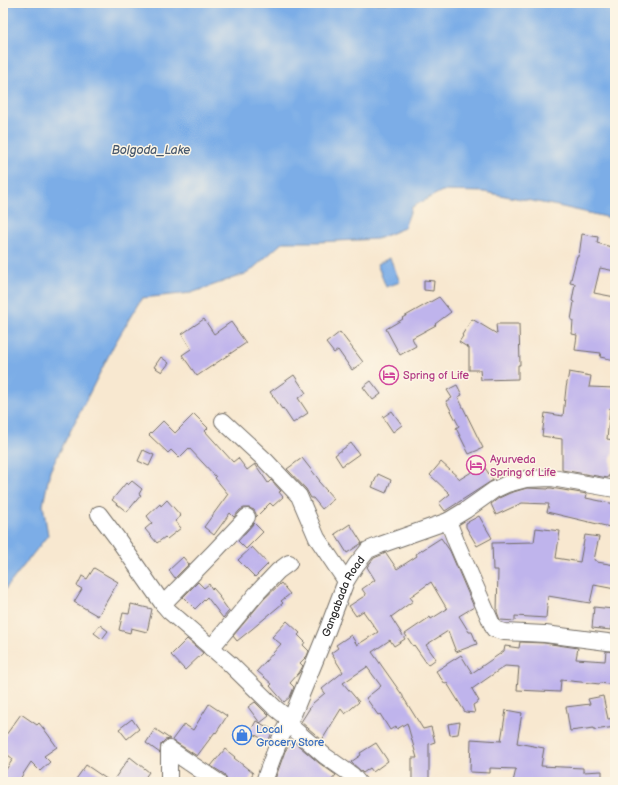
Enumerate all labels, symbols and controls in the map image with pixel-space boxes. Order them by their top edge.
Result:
water label: Bolgoda_Lake [112,143,190,158]
hotel icon: Spring of Life [378,364,400,386]
place label: Spring of Life [403,369,470,382]
place label: Ayurveda Spring of Life [490,453,557,479]
hotel icon: Ayurveda Spring of Life [465,454,487,476]
street label: Gangabada Road [319,553,367,639]
place label: Local Grocery Store [256,723,325,749]
shop icon: Local Grocery Store [231,724,253,746]

